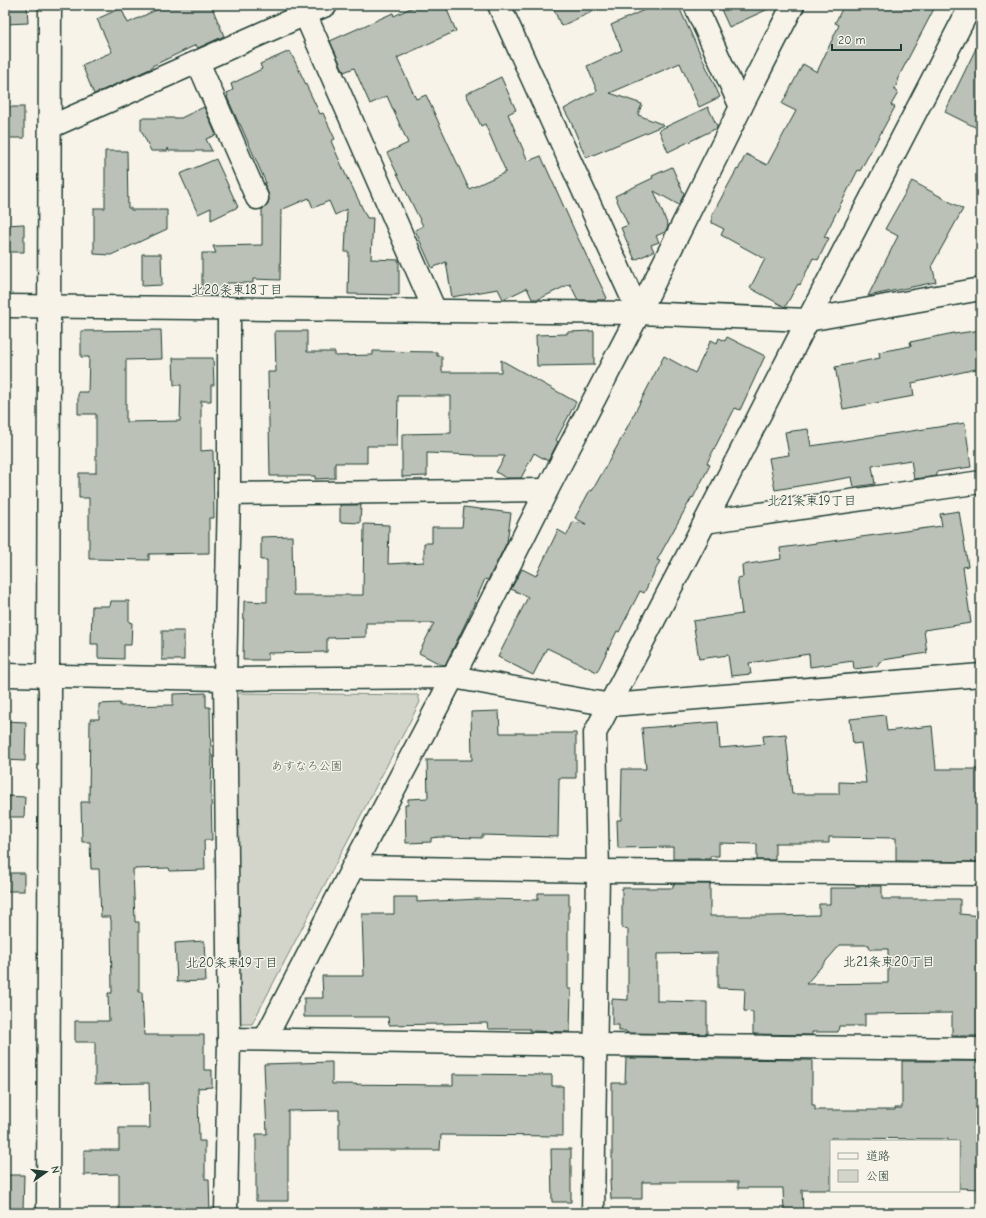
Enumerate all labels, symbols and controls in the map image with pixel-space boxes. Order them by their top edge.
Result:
scale bar [832,26,901,52]
text: 20 m [838,33,866,47]
district label: 北20条東18丁目 [191,282,283,297]
district label: 北21条東19丁目 [768,493,857,508]
park label: あすなろ公園 [271,759,343,773]
district label: 北21条東20丁目 [843,954,935,969]
district label: 北20条東19丁目 [186,955,278,970]
legend [830,1140,960,1192]
text: 道路 [866,1149,890,1163]
north arrow [26,1152,66,1192]
text: N [48,1165,62,1175]
text: 公園 [866,1169,890,1183]

